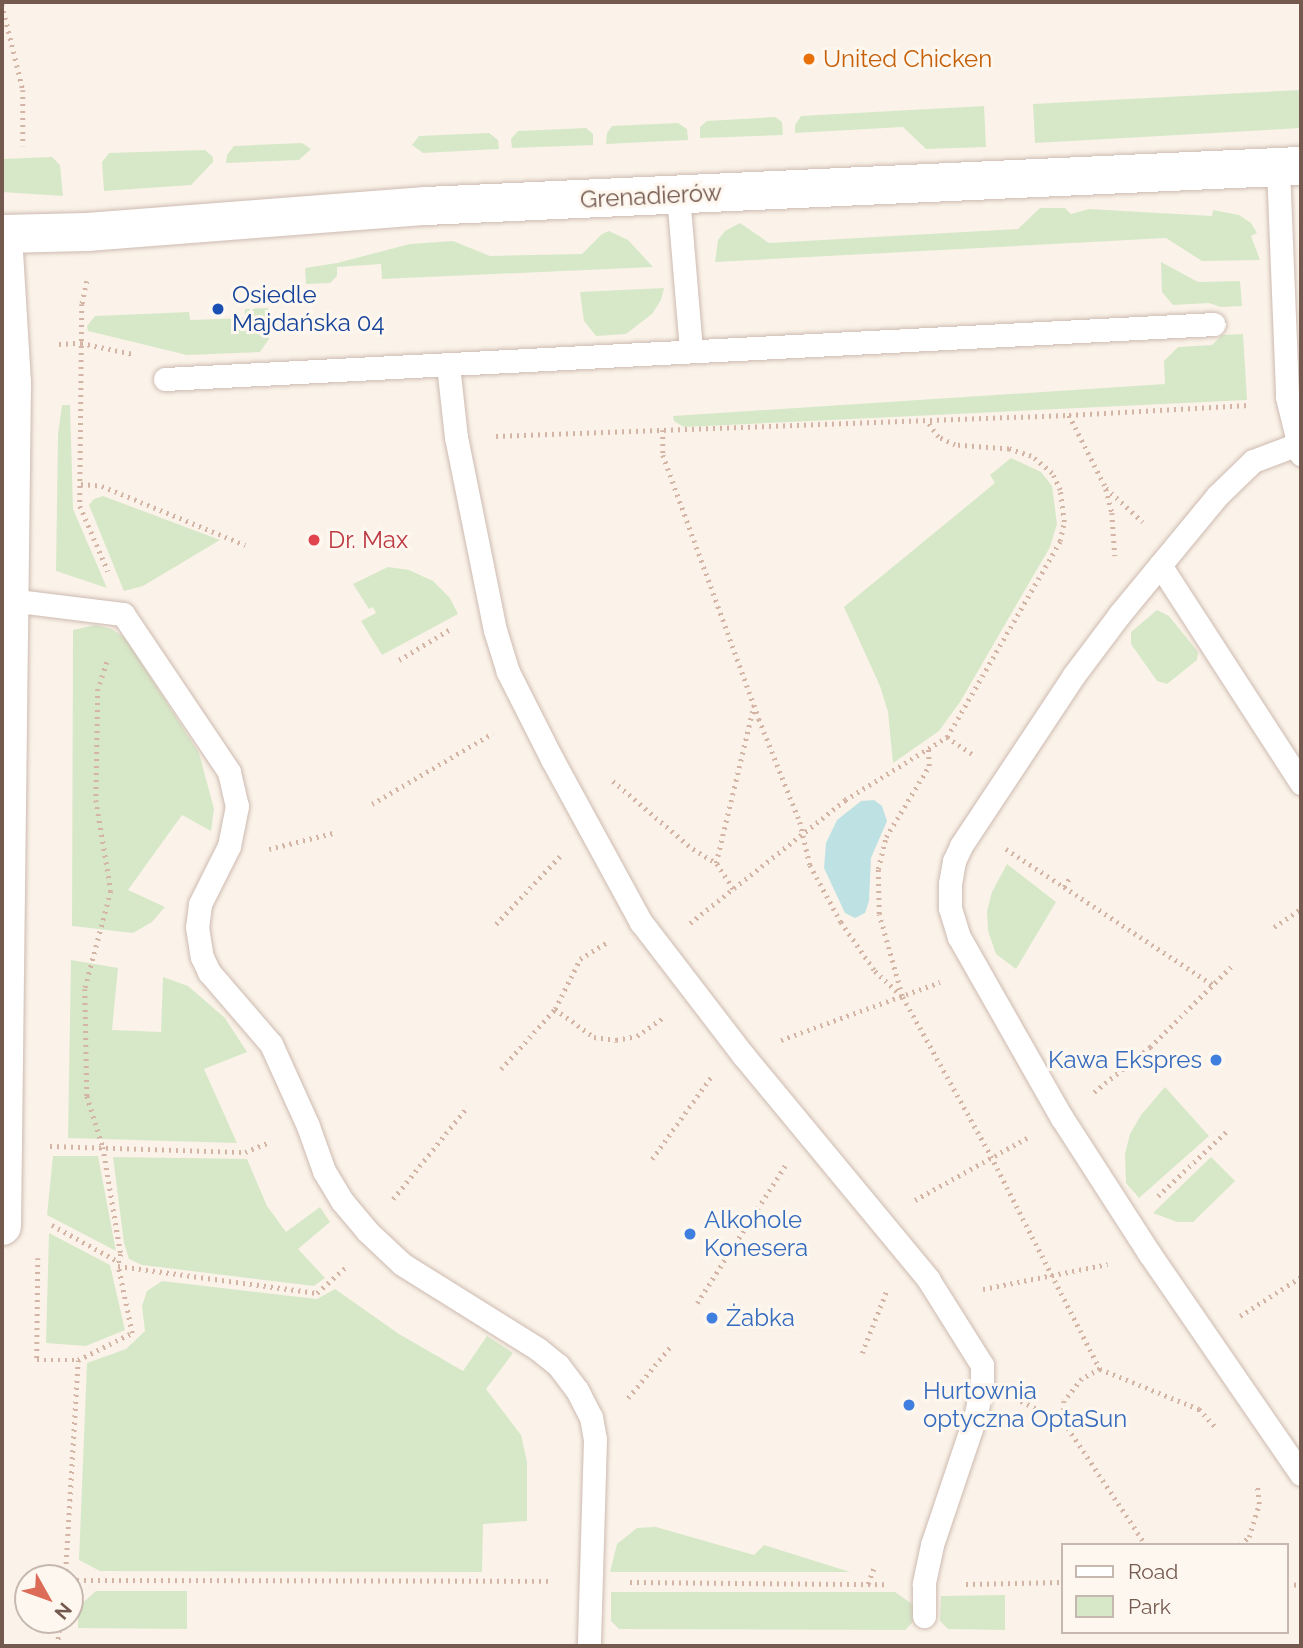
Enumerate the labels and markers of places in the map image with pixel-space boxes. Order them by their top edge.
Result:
place label: United Chicken [823,45,992,73]
marker: United Chicken [801,51,817,67]
place label: Osiedle Majdańska 04 [232,281,385,337]
marker: Osiedle Majdańska 04 [210,301,226,317]
place label: Dr. Max [328,526,408,554]
marker: Dr. Max [306,532,322,548]
place label: Kawa Ekspres [1048,1046,1202,1074]
marker: Kawa Ekspres [1208,1052,1224,1068]
place label: Alkohole Konesera [704,1206,808,1262]
marker: Alkohole Konesera [682,1226,698,1242]
place label: Żabka [726,1304,795,1332]
marker: Żabka [704,1310,720,1326]
place label: Hurtownia optyczna OptaSun [923,1377,1127,1433]
marker: Hurtownia optyczna OptaSun [901,1397,917,1413]

